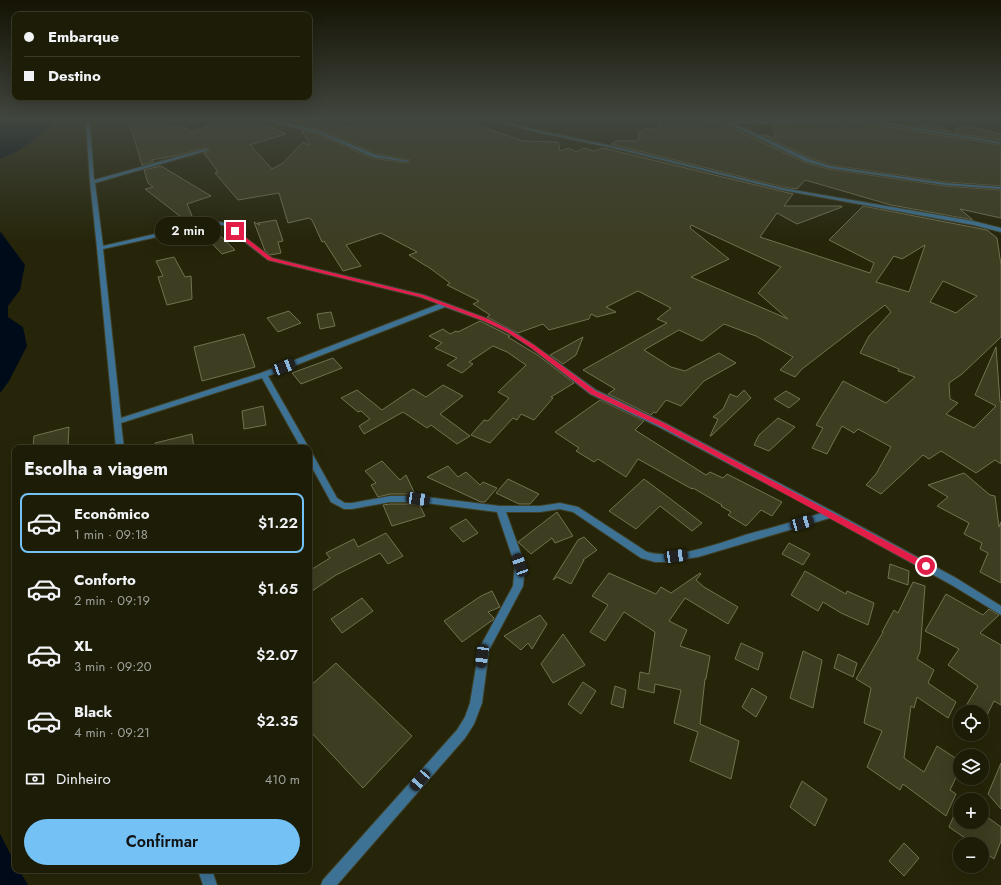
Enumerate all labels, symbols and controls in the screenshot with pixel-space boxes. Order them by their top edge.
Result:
text: Embarque [48,26,119,48]
text: Destino [48,65,101,87]
callout: 2 min [155,217,221,245]
text: 2 min [171,221,205,240]
route end [226,222,244,240]
car [271,357,297,377]
text: Escolha a viagem [24,456,168,482]
car [405,491,431,507]
text: Econômico [74,503,149,525]
icon: car [26,505,62,541]
text: $1.22 [258,512,298,534]
car [789,514,815,532]
text: 1 min · 09:18 [74,525,148,544]
car [663,548,689,564]
car [510,552,530,578]
route start [917,557,935,575]
text: Conforto [74,569,136,591]
icon: car [26,571,62,607]
text: $1.65 [258,578,298,600]
text: 2 min · 09:19 [74,591,150,610]
text: XL [74,635,92,657]
icon: car [26,637,62,673]
car [474,643,490,669]
text: $2.07 [256,644,298,666]
text: 3 min · 09:20 [74,657,151,676]
text: Black [74,701,112,723]
icon: car [26,703,62,739]
map controls [953,705,989,873]
button: locate [953,705,989,741]
text: $2.35 [256,710,298,732]
text: 4 min · 09:21 [74,723,150,742]
button: layers [953,749,989,785]
car [408,767,432,793]
icon: cash [24,768,46,790]
text: Dinheiro [56,768,111,790]
text: 410 m [265,770,300,789]
button: + [953,793,989,829]
button: Confirmar [24,819,300,865]
button: − [953,837,989,873]

